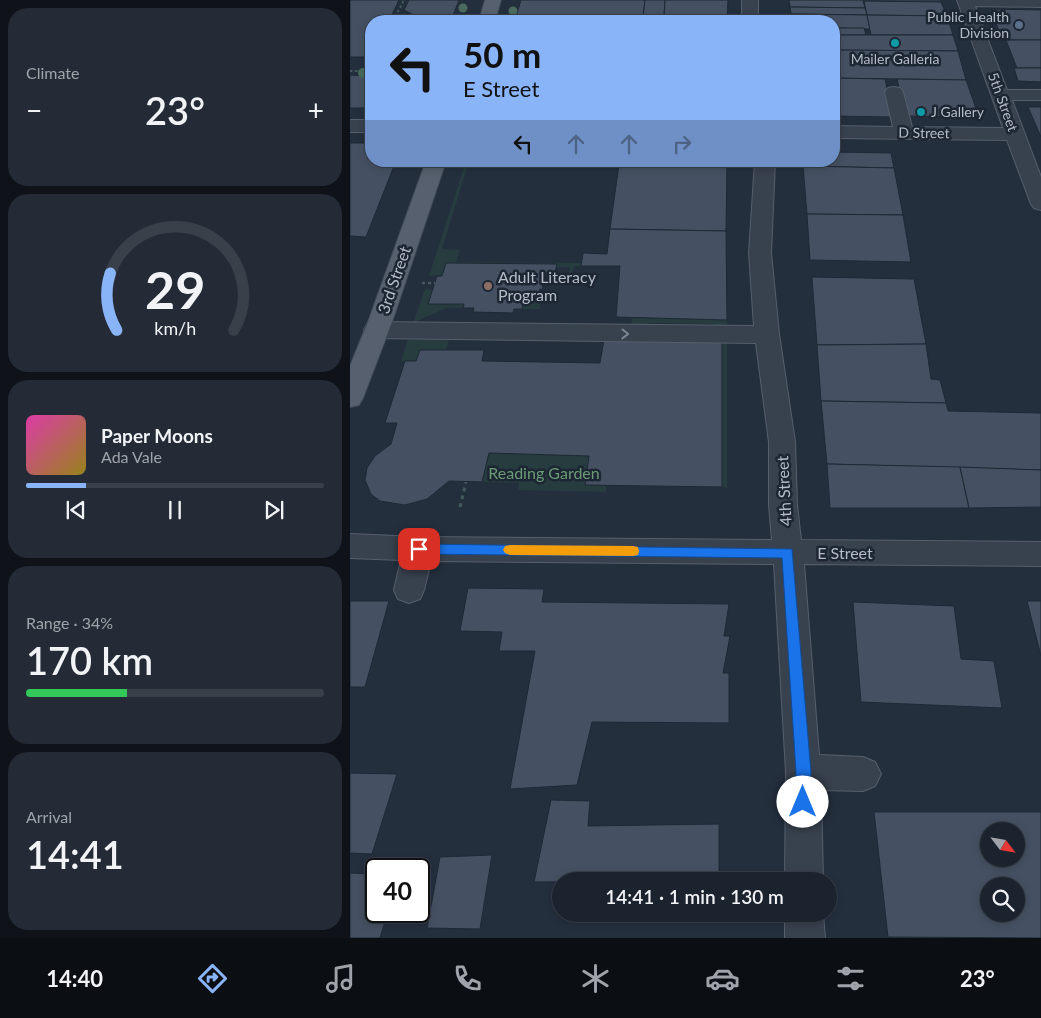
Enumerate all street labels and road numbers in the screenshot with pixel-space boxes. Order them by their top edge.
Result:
street label: 5th Street [985,70,1022,134]
street label: D Street [898,124,950,141]
street label: 3rd Street [373,243,414,316]
street label: 4th Street [772,455,795,527]
street label: E Street [817,543,873,562]

